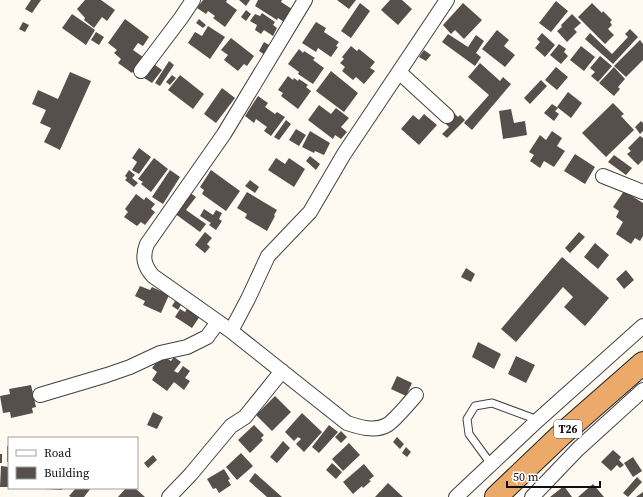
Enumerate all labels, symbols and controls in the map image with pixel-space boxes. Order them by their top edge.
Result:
road number: T26 [554,420,582,438]
legend [8,437,138,489]
text: Road [44,445,71,461]
scale bar [507,463,600,489]
text: Building [44,465,89,481]
text: 50 m [513,469,539,485]

